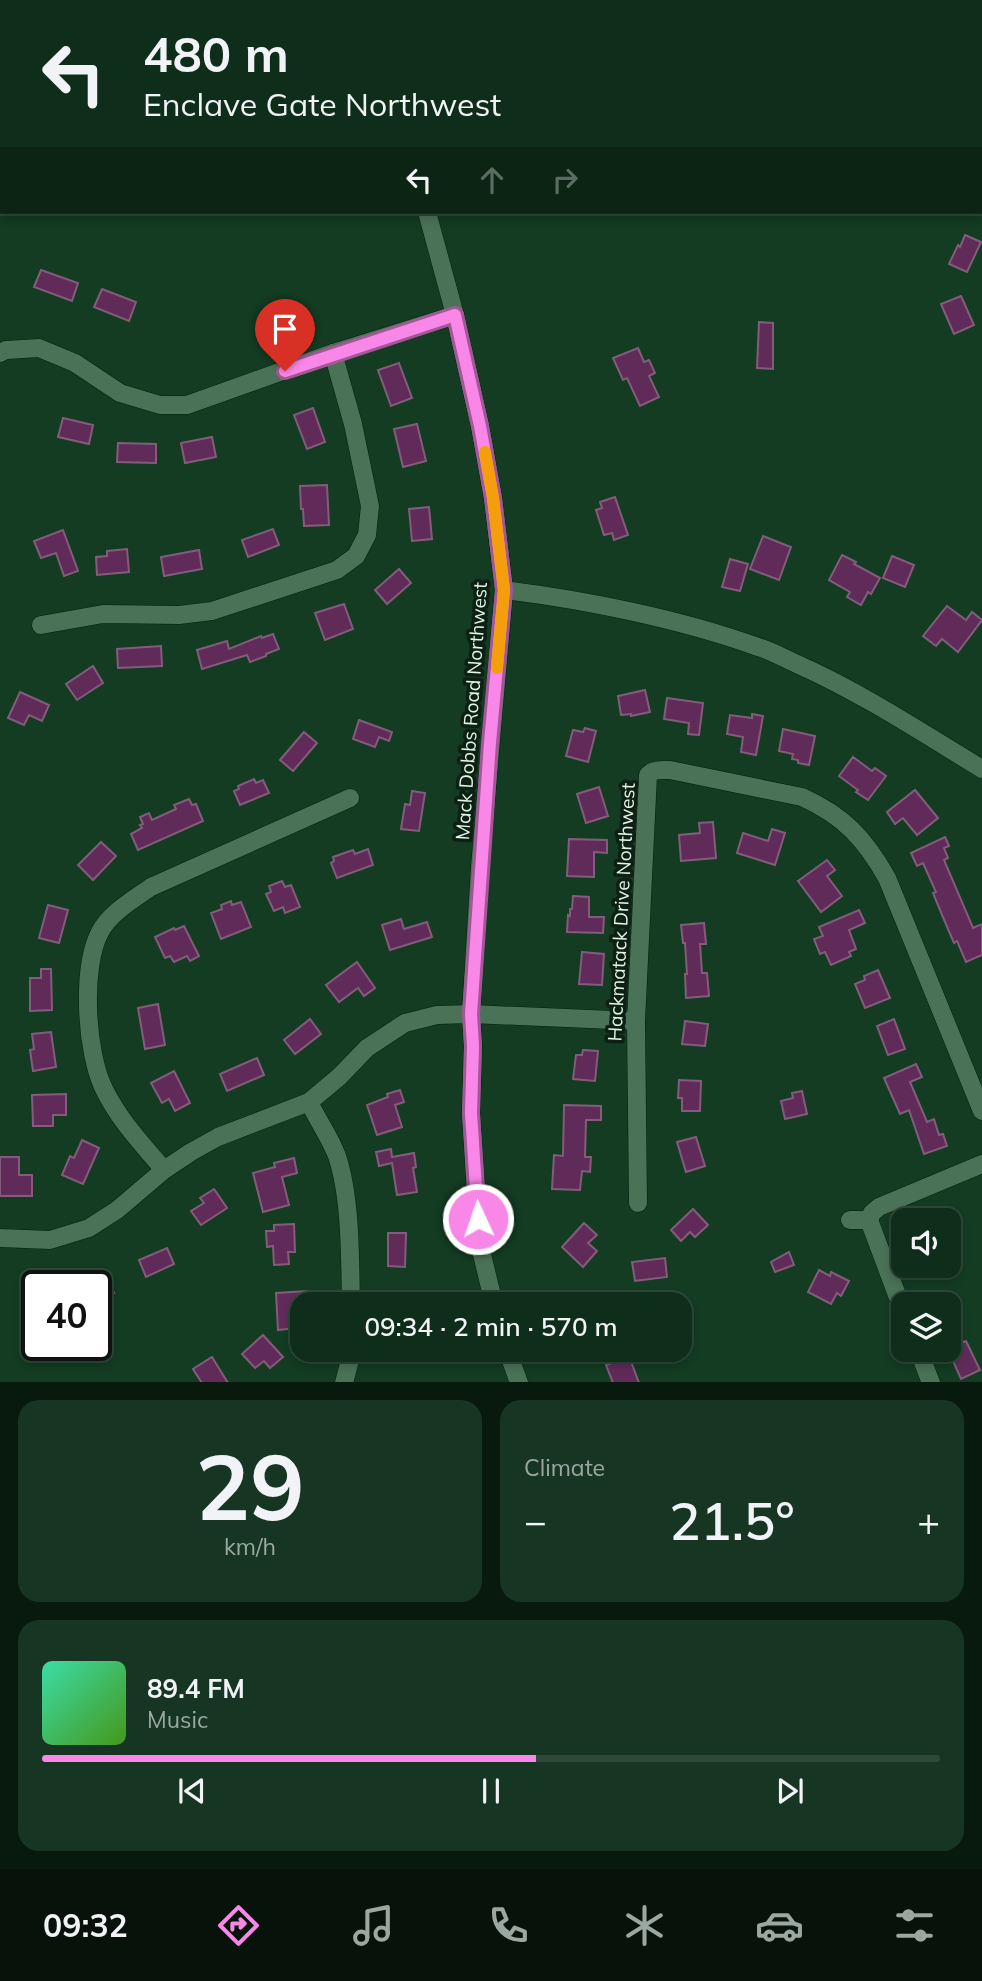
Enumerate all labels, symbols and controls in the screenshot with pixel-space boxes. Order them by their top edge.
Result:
text: 480 m [143,23,289,84]
icon: left [28,28,119,119]
text: Enclave Gate Northwest [143,84,501,124]
icon: left [400,161,438,199]
icon: ahead [473,161,511,199]
icon: right [546,161,584,199]
pin [255,299,315,371]
icon: arrive [266,310,304,348]
street label: Mack Dobbs Road Northwest [450,581,492,841]
street label: Hackmatack Drive Northwest [602,782,640,1042]
position arrow [441,1182,515,1256]
map controls [891,1208,961,1362]
button: sound [891,1208,961,1278]
speed limit sign: 40 [21,1270,112,1361]
button: layers [891,1292,961,1362]
text: 09:34 · 2 min · 570 m [364,1310,618,1343]
text: 29 [195,1429,305,1543]
text: Climate [524,1453,605,1482]
text: 21.5° [669,1488,795,1553]
text: − [524,1497,547,1545]
text: + [917,1497,940,1545]
text: km/h [224,1532,276,1561]
text: 89.4 FM [147,1672,245,1705]
text: Music [147,1705,208,1734]
icon: previous [173,1772,211,1810]
icon: pause [472,1772,510,1810]
icon: next [771,1772,809,1810]
icon: directions [214,1901,263,1950]
icon: music [349,1901,398,1950]
icon: phone [484,1901,533,1950]
icon: climate [620,1901,669,1950]
icon: car [755,1901,804,1950]
icon: filters [890,1901,939,1950]
text: 09:32 [43,1905,128,1945]

